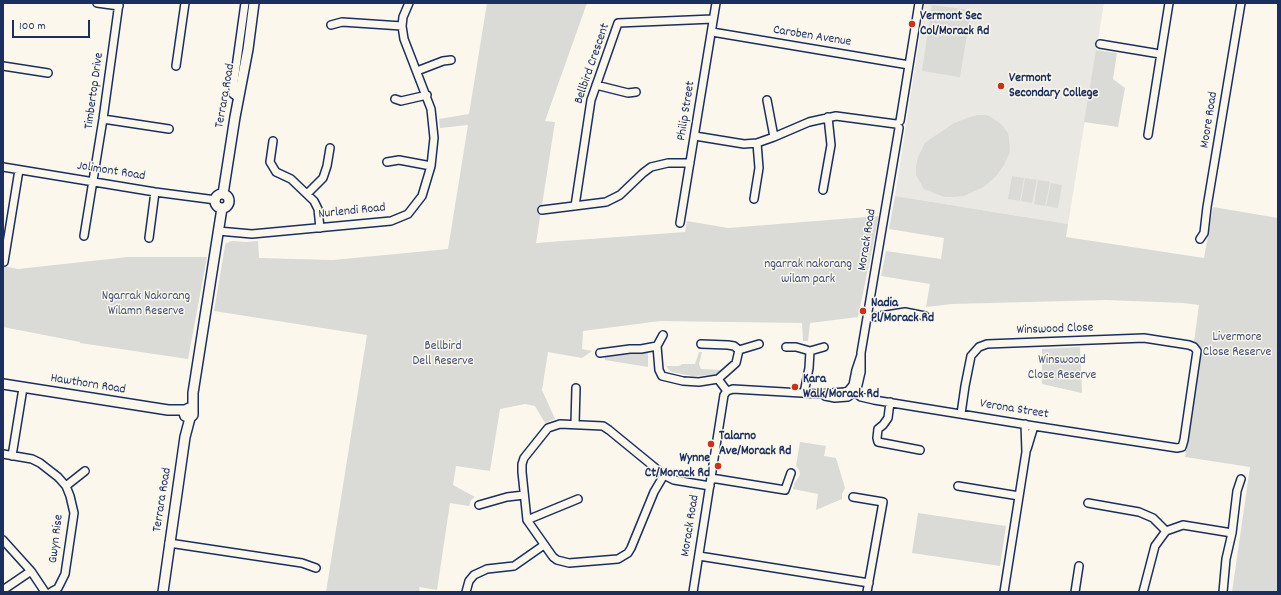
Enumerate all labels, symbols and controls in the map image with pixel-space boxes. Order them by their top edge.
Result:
place label: Vermont Sec Col/Morack Rd [920,9,989,40]
scale bar [14,12,92,38]
text: 100 m [19,18,46,35]
marker: Vermont Sec Col/Morack Rd [907,19,917,29]
street label: Bellbird Crescent [572,22,614,106]
street label: Caroben Avenue [772,23,852,51]
street label: Timbertop Drive [82,52,108,130]
street label: Terrara Road [213,63,239,129]
place label: Vermont Secondary College [1009,71,1098,102]
street label: Philip Street [675,80,699,142]
marker: Vermont Secondary College [996,81,1006,91]
street label: Moore Road [1198,91,1222,149]
street label: Jolimont Road [76,159,146,185]
street label: Nurlendi Road [318,201,386,223]
street label: Morack Road [855,208,881,272]
park label: ngarrak nakorang wilam park [764,257,852,288]
park label: Ngarrak Nakorang Wilamn Reserve [102,289,190,320]
place label: Nadia Pl/Morack Rd [871,296,934,327]
marker: Nadia Pl/Morack Rd [858,306,868,316]
street label: Winswood Close [1016,321,1094,339]
park label: Livermore Close Reserve [1203,330,1271,361]
park label: Bellbird Dell Reserve [413,339,473,370]
park label: Winswood Close Reserve [1028,353,1096,384]
street label: Hawthorn Road [49,371,127,399]
place label: Kara Walk/Morack Rd [803,372,879,403]
marker: Kara Walk/Morack Rd [790,382,800,392]
street label: Verona Street [979,397,1049,423]
place label: Talarno Ave/Morack Rd [719,429,791,460]
marker: Talarno Ave/Morack Rd [706,439,716,449]
place label: Wynne Ct/Morack Rd [645,451,710,482]
marker: Wynne Ct/Morack Rd [713,461,723,471]
street label: Terrara Road [150,467,176,533]
street label: Morack Road [678,494,704,558]
street label: Gwyn Rise [46,514,68,564]

